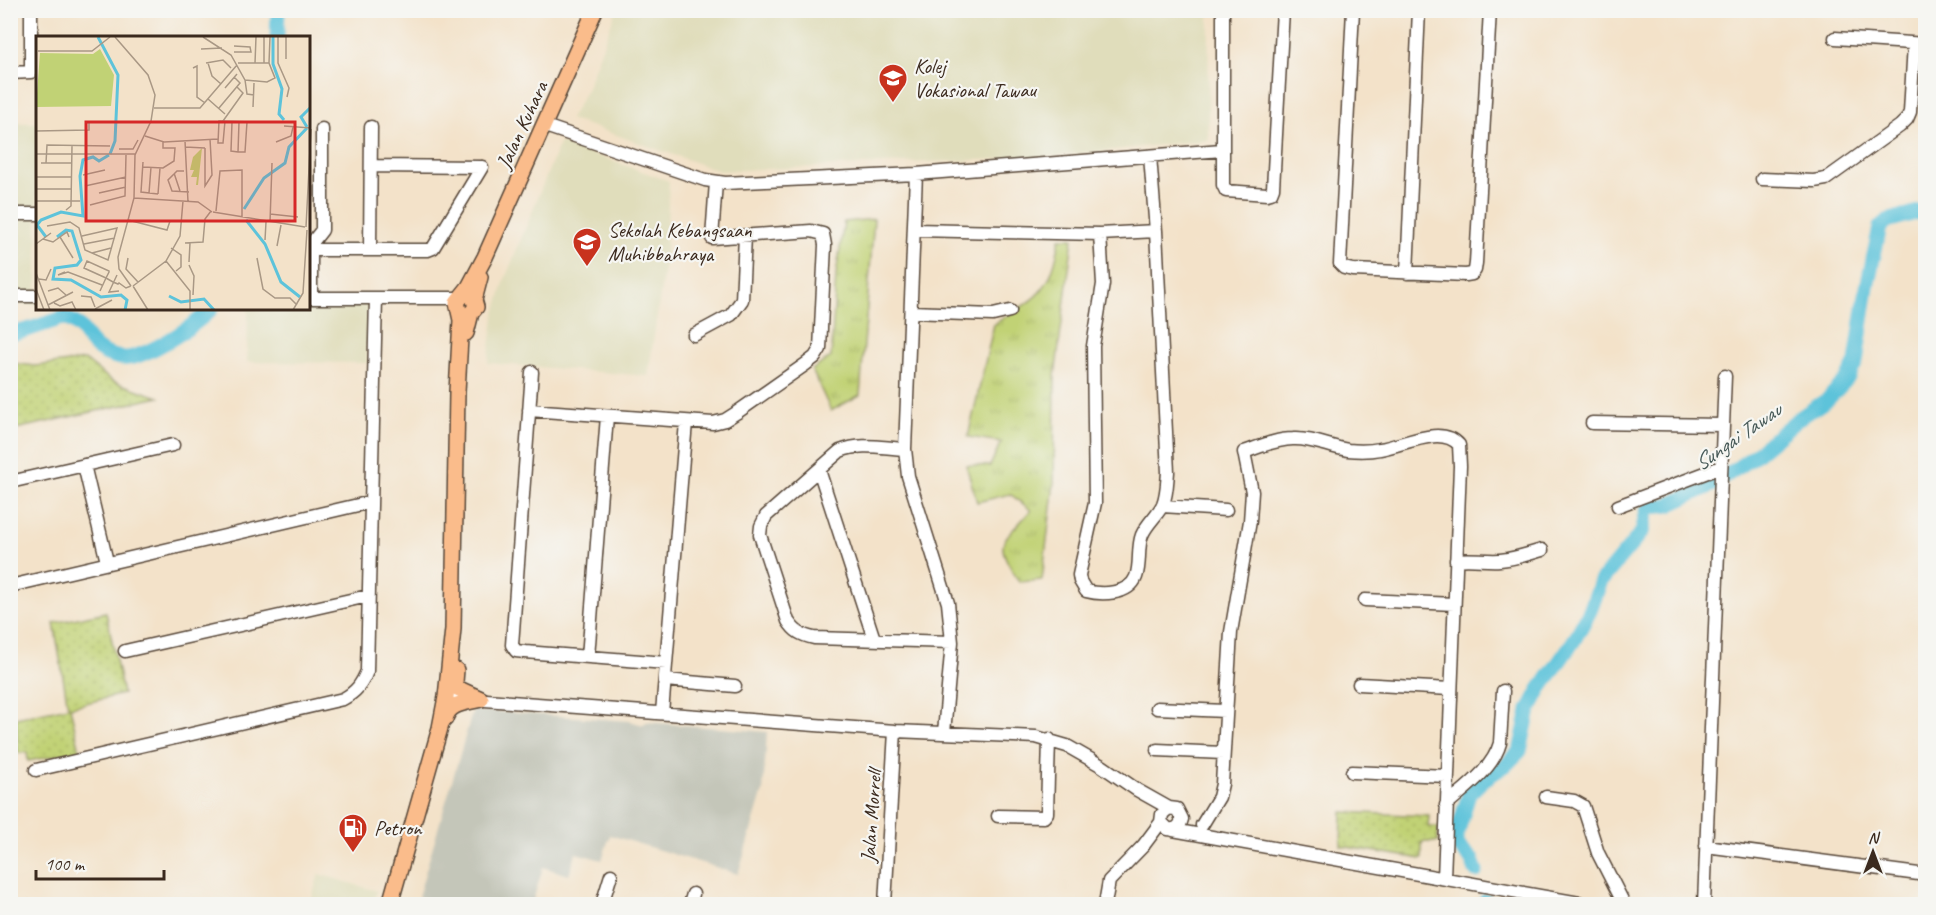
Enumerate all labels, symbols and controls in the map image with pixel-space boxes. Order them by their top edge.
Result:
inset map [36,36,310,310]
place label: Kolej Vokasional Tawau [914,53,1037,103]
school or university icon: Kolej Vokasional Tawau [877,62,909,104]
street label: Jalan Kuhara [490,76,554,174]
place label: Sekolah Kebangsaan Muhibbahraya [608,217,752,267]
school or university icon: Sekolah Kebangsaan Muhibbahraya [571,226,603,268]
water label: Sungai Tawau [1688,395,1789,477]
street label: Jalan Morrell [855,765,887,865]
fuel station icon: Petron [337,812,369,854]
place label: Petron [374,815,423,841]
north arrow [1843,822,1903,882]
text: N [1868,828,1881,848]
scale bar [36,843,164,881]
text: 100 m [45,853,86,875]

